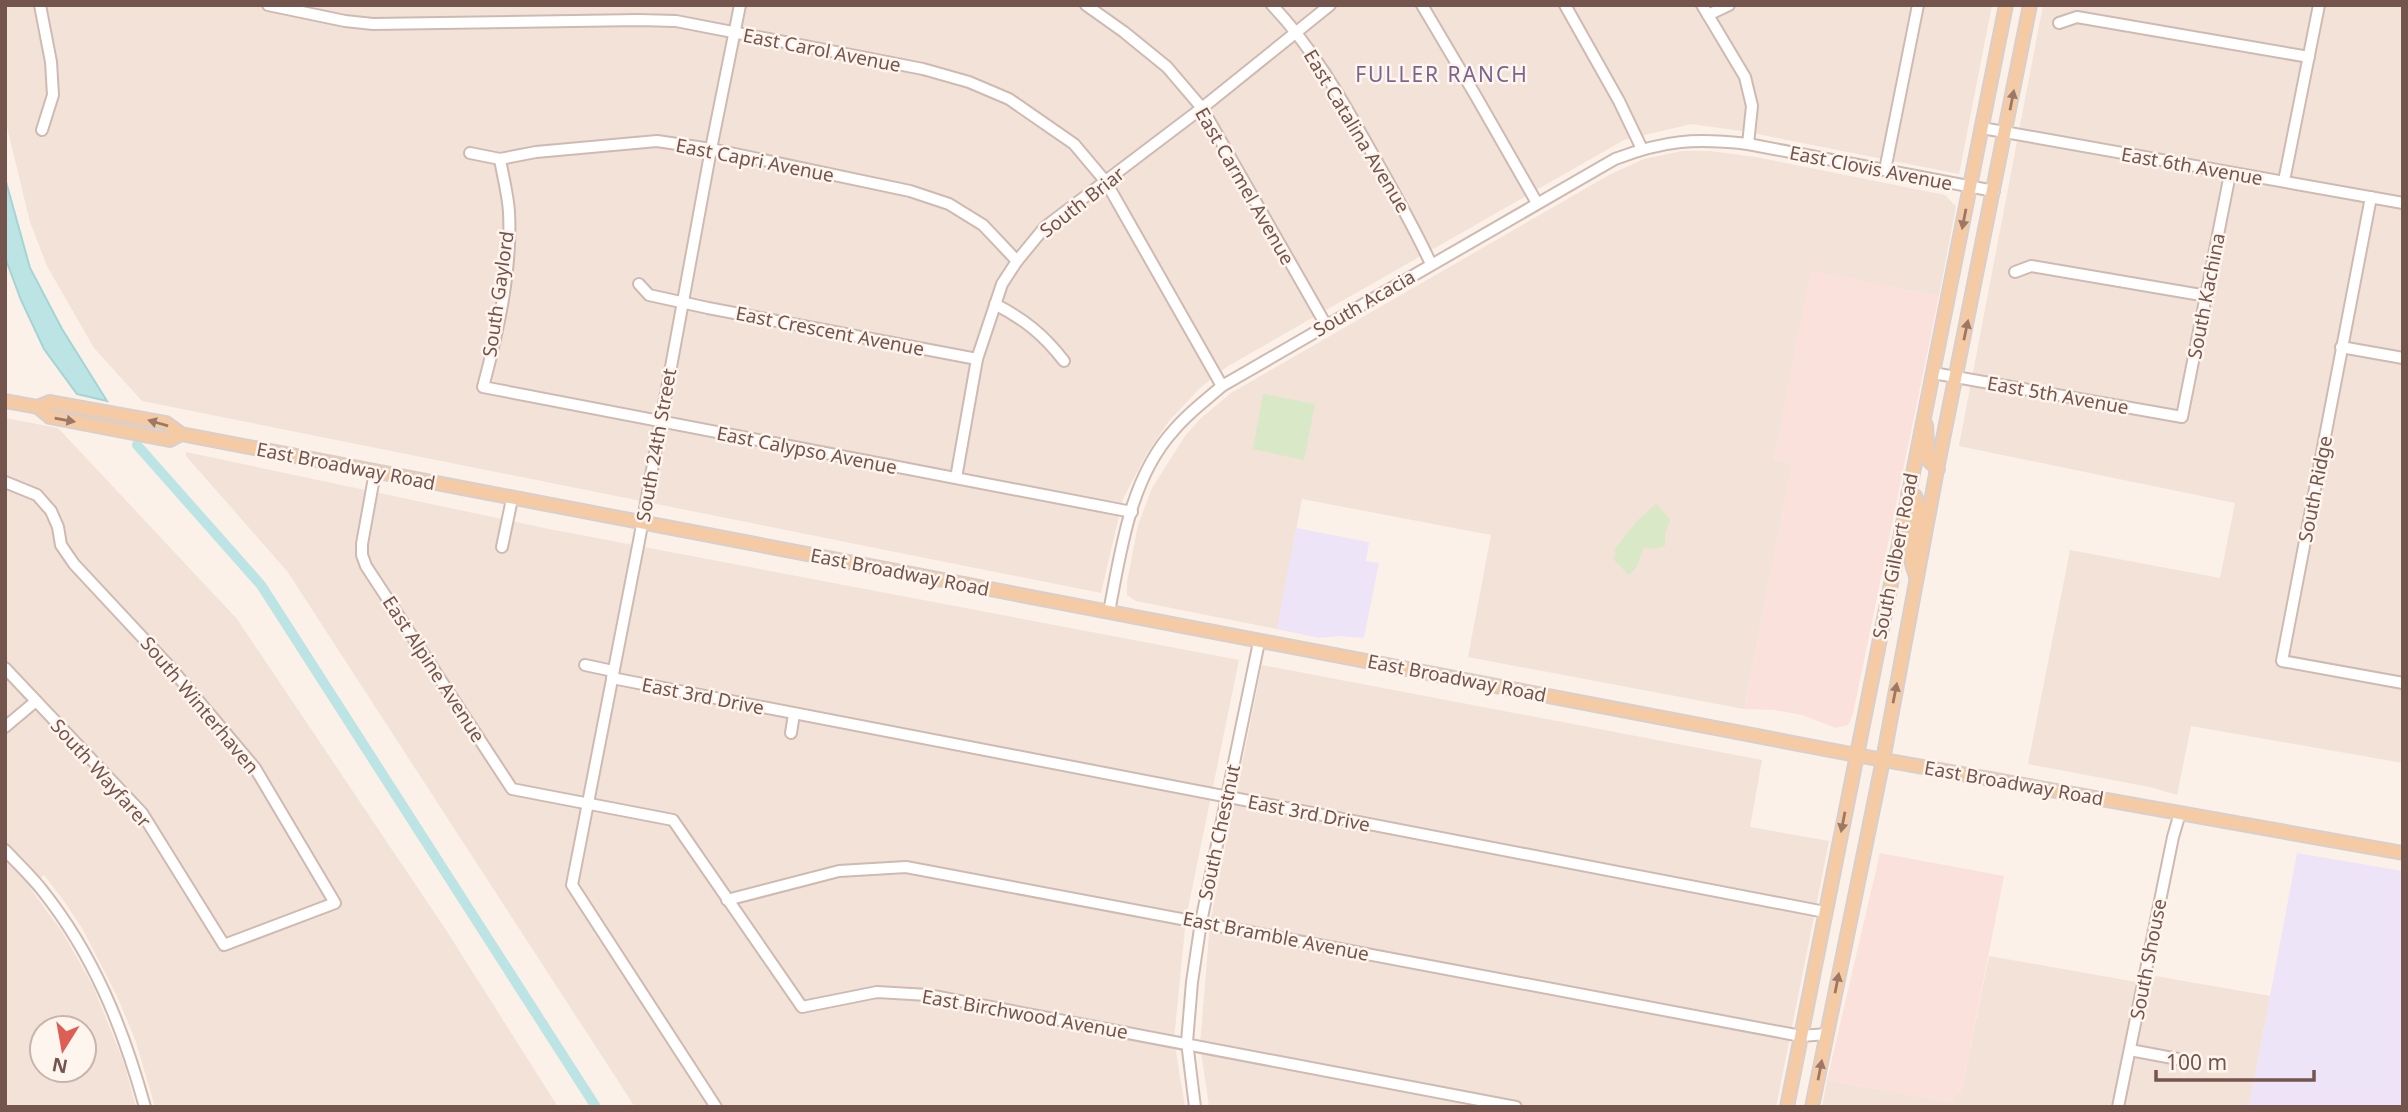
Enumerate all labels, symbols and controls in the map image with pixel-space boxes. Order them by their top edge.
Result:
street label: East Carol Avenue [741,22,903,78]
street label: East Catalina Avenue [1298,45,1416,217]
district label: FULLER RANCH [1355,60,1529,88]
one-way arrow [2007,89,2018,111]
street label: East Carmel Avenue [1189,103,1301,269]
street label: East Capri Avenue [674,132,836,188]
street label: East Clovis Avenue [1787,139,1955,197]
street label: East 6th Avenue [2119,141,2265,191]
street label: South Briar [1034,161,1130,243]
one-way arrow [1958,208,1969,230]
street label: South Gaylord [476,229,520,359]
street label: South Kachina [2181,231,2231,361]
street label: South Acacia [1308,263,1420,343]
street label: East Crescent Avenue [734,300,926,362]
one-way arrow [1960,319,1971,341]
street label: South 24th Street [630,366,682,524]
street label: East 5th Avenue [1985,370,2131,420]
one-way arrow [54,415,76,426]
one-way arrow [148,417,169,427]
street label: East Calypso Avenue [715,420,899,480]
street label: South Ridge [2292,434,2338,544]
street label: East Broadway Road [254,436,438,496]
street label: South Gilbert Road [1866,471,1924,641]
street label: East Broadway Road [808,542,992,602]
street label: East Alpine Avenue [377,591,491,747]
street label: South Winterhaven [135,631,265,779]
street label: East Broadway Road [1365,648,1549,708]
street label: East 3rd Drive [640,671,766,721]
one-way arrow [1890,682,1901,704]
street label: South Wayfarer [45,713,157,833]
street label: East Broadway Road [1922,754,2106,812]
street label: South Chestnut [1192,762,1246,902]
street label: East 3rd Drive [1246,788,1372,838]
one-way arrow [1837,811,1848,833]
street label: South Shouse [2124,896,2172,1022]
street label: East Bramble Avenue [1181,905,1371,967]
one-way arrow [1832,972,1843,994]
street label: East Birchwood Avenue [920,983,1130,1045]
north arrow [28,1014,98,1084]
scale bar [2156,1038,2314,1082]
text: 100 m [2166,1048,2227,1076]
text: N [50,1051,70,1080]
one-way arrow [1814,1059,1825,1081]

